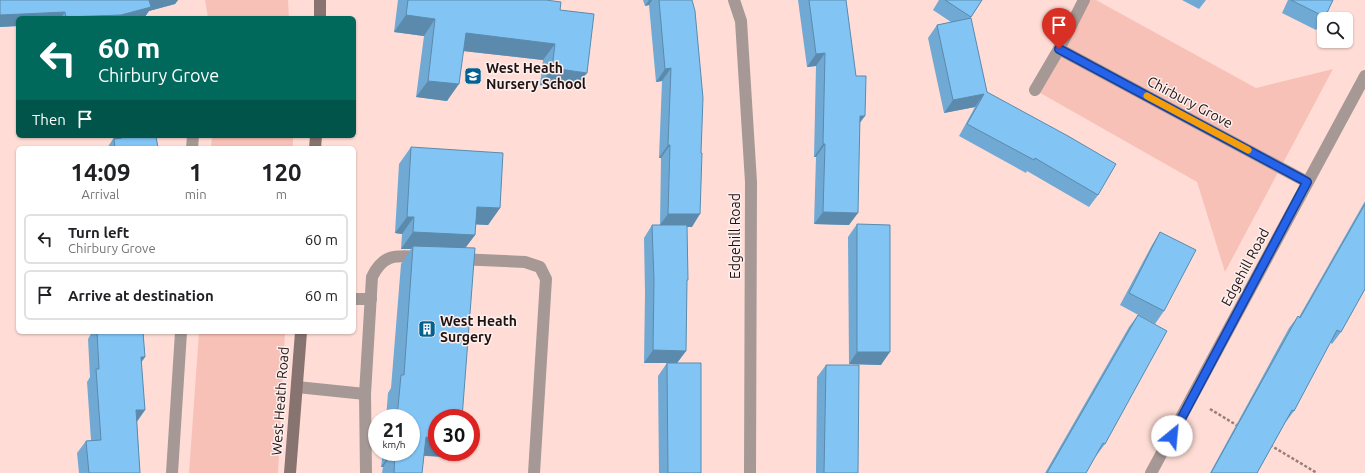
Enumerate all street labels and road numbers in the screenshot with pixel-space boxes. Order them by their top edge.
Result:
street label: Chirbury Grove [1145,73,1235,131]
street label: Edgehill Road [727,193,743,279]
street label: Edgehill Road [1218,225,1272,309]
street label: West Heath Road [268,346,292,456]

